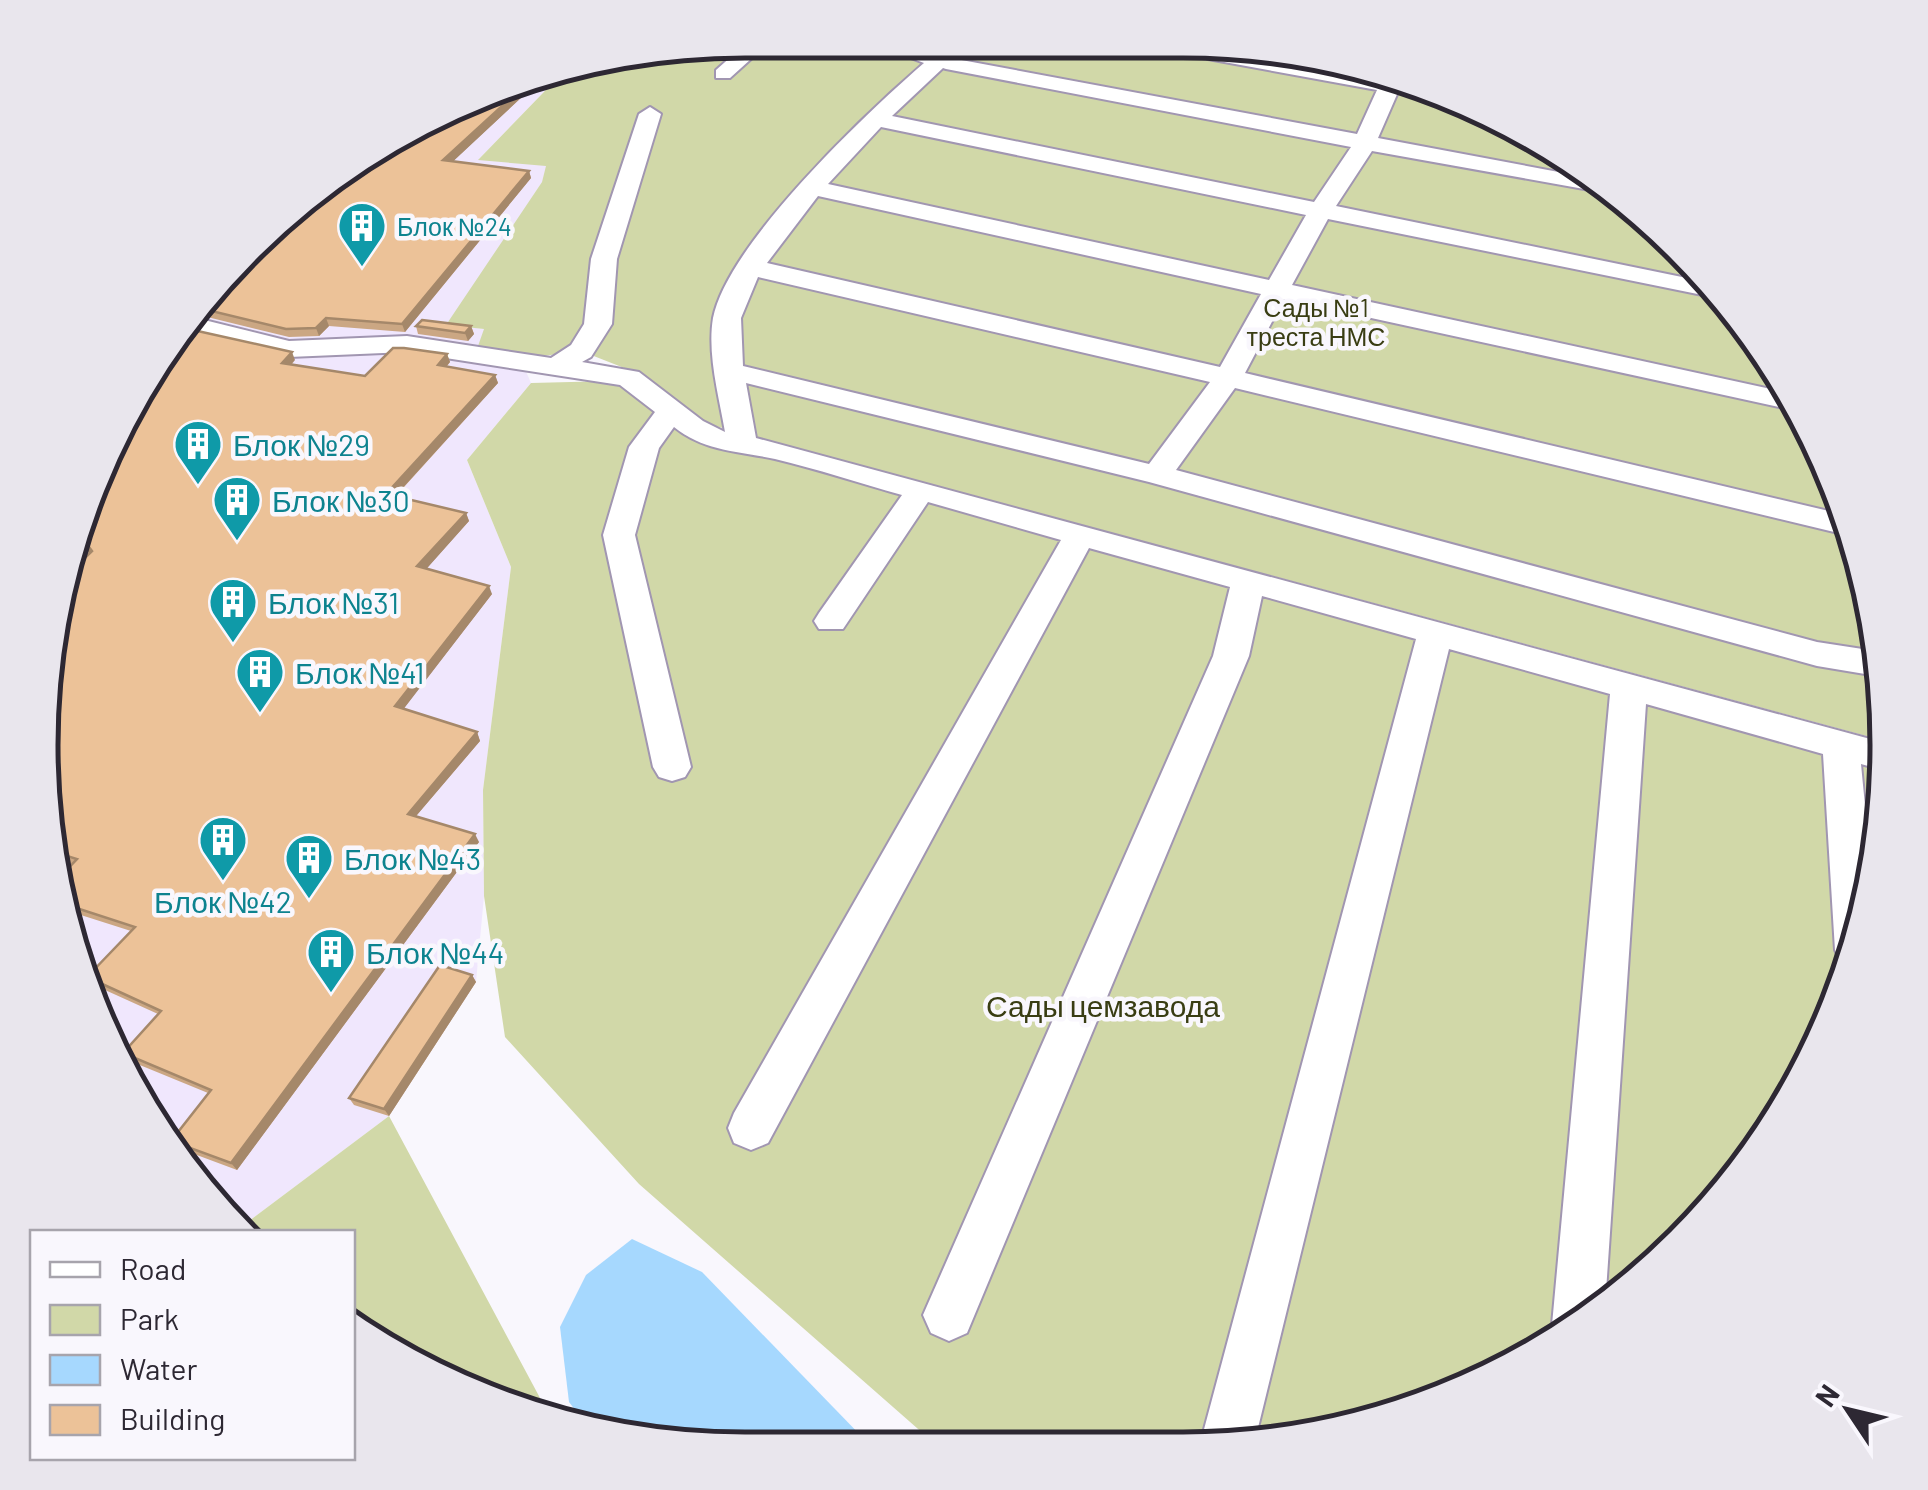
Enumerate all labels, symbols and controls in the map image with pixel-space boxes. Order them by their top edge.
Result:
building icon: Блок №24 [336,200,388,268]
place label: Блок №24 [397,211,512,241]
park label: Сады №1 треста НМС [1247,292,1385,351]
building icon: Блок №29 [172,418,224,486]
place label: Блок №29 [233,426,370,462]
building icon: Блок №30 [211,474,263,542]
place label: Блок №30 [272,482,410,518]
building icon: Блок №31 [207,576,259,644]
place label: Блок №31 [268,584,399,620]
building icon: Блок №41 [234,646,286,714]
place label: Блок №41 [295,654,424,690]
building icon: Блок №42 [197,814,249,882]
building icon: Блок №43 [283,832,335,900]
place label: Блок №43 [344,840,481,876]
place label: Блок №42 [154,883,292,919]
building icon: Блок №44 [305,926,357,994]
place label: Блок №44 [366,934,504,970]
park label: Сады цемзавода [986,987,1220,1023]
legend [30,1230,355,1460]
text: Road [120,1250,186,1286]
text: Park [120,1300,179,1336]
text: Water [120,1350,198,1386]
north arrow [1798,1360,1898,1460]
text: N [1807,1378,1846,1412]
text: Building [120,1400,225,1436]

